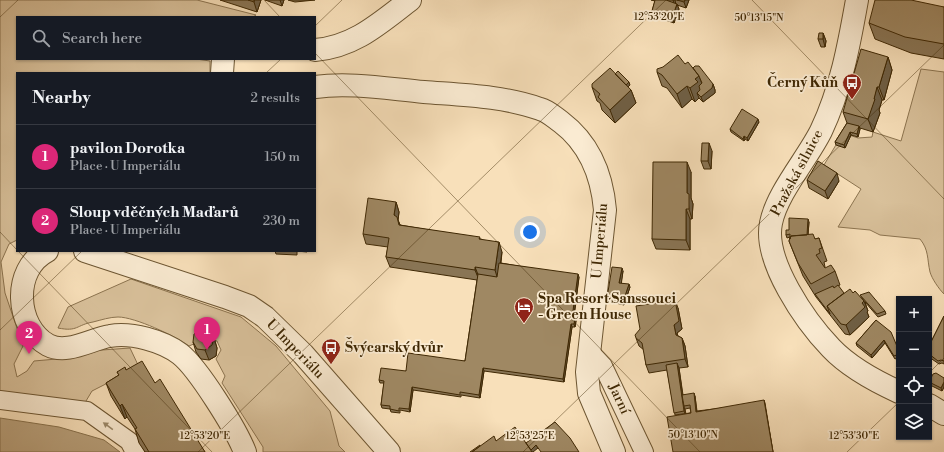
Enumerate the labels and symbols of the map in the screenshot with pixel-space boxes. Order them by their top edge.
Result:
text: 12°53'20"E [634,11,684,23]
text: 50°13'15"N [734,12,784,24]
place label: Černý Kůň [767,72,838,92]
bus stop icon: Černý Kůň [841,72,863,100]
street label: Pražská silnice [767,127,827,219]
street label: U Imperiálu [588,202,612,280]
your location [520,222,540,242]
place label: Spa Resort Sanssouci - Green House [538,290,676,324]
hotel icon: Spa Resort Sanssouci - Green House [513,296,535,324]
street label: U Imperiálu [262,315,328,383]
pin: 1 [194,317,220,350]
pin: 2 [16,321,42,354]
bus stop icon: Švýcarský dvůr [320,337,342,365]
place label: Švýcarský dvůr [345,337,443,357]
street label: Jarní [604,380,635,419]
one-way arrow [102,422,113,430]
text: 50°13'10"N [668,429,718,441]
text: 12°53'20"E [180,430,230,442]
text: 12°53'25"E [505,430,555,442]
text: 12°53'30"E [829,430,879,442]

